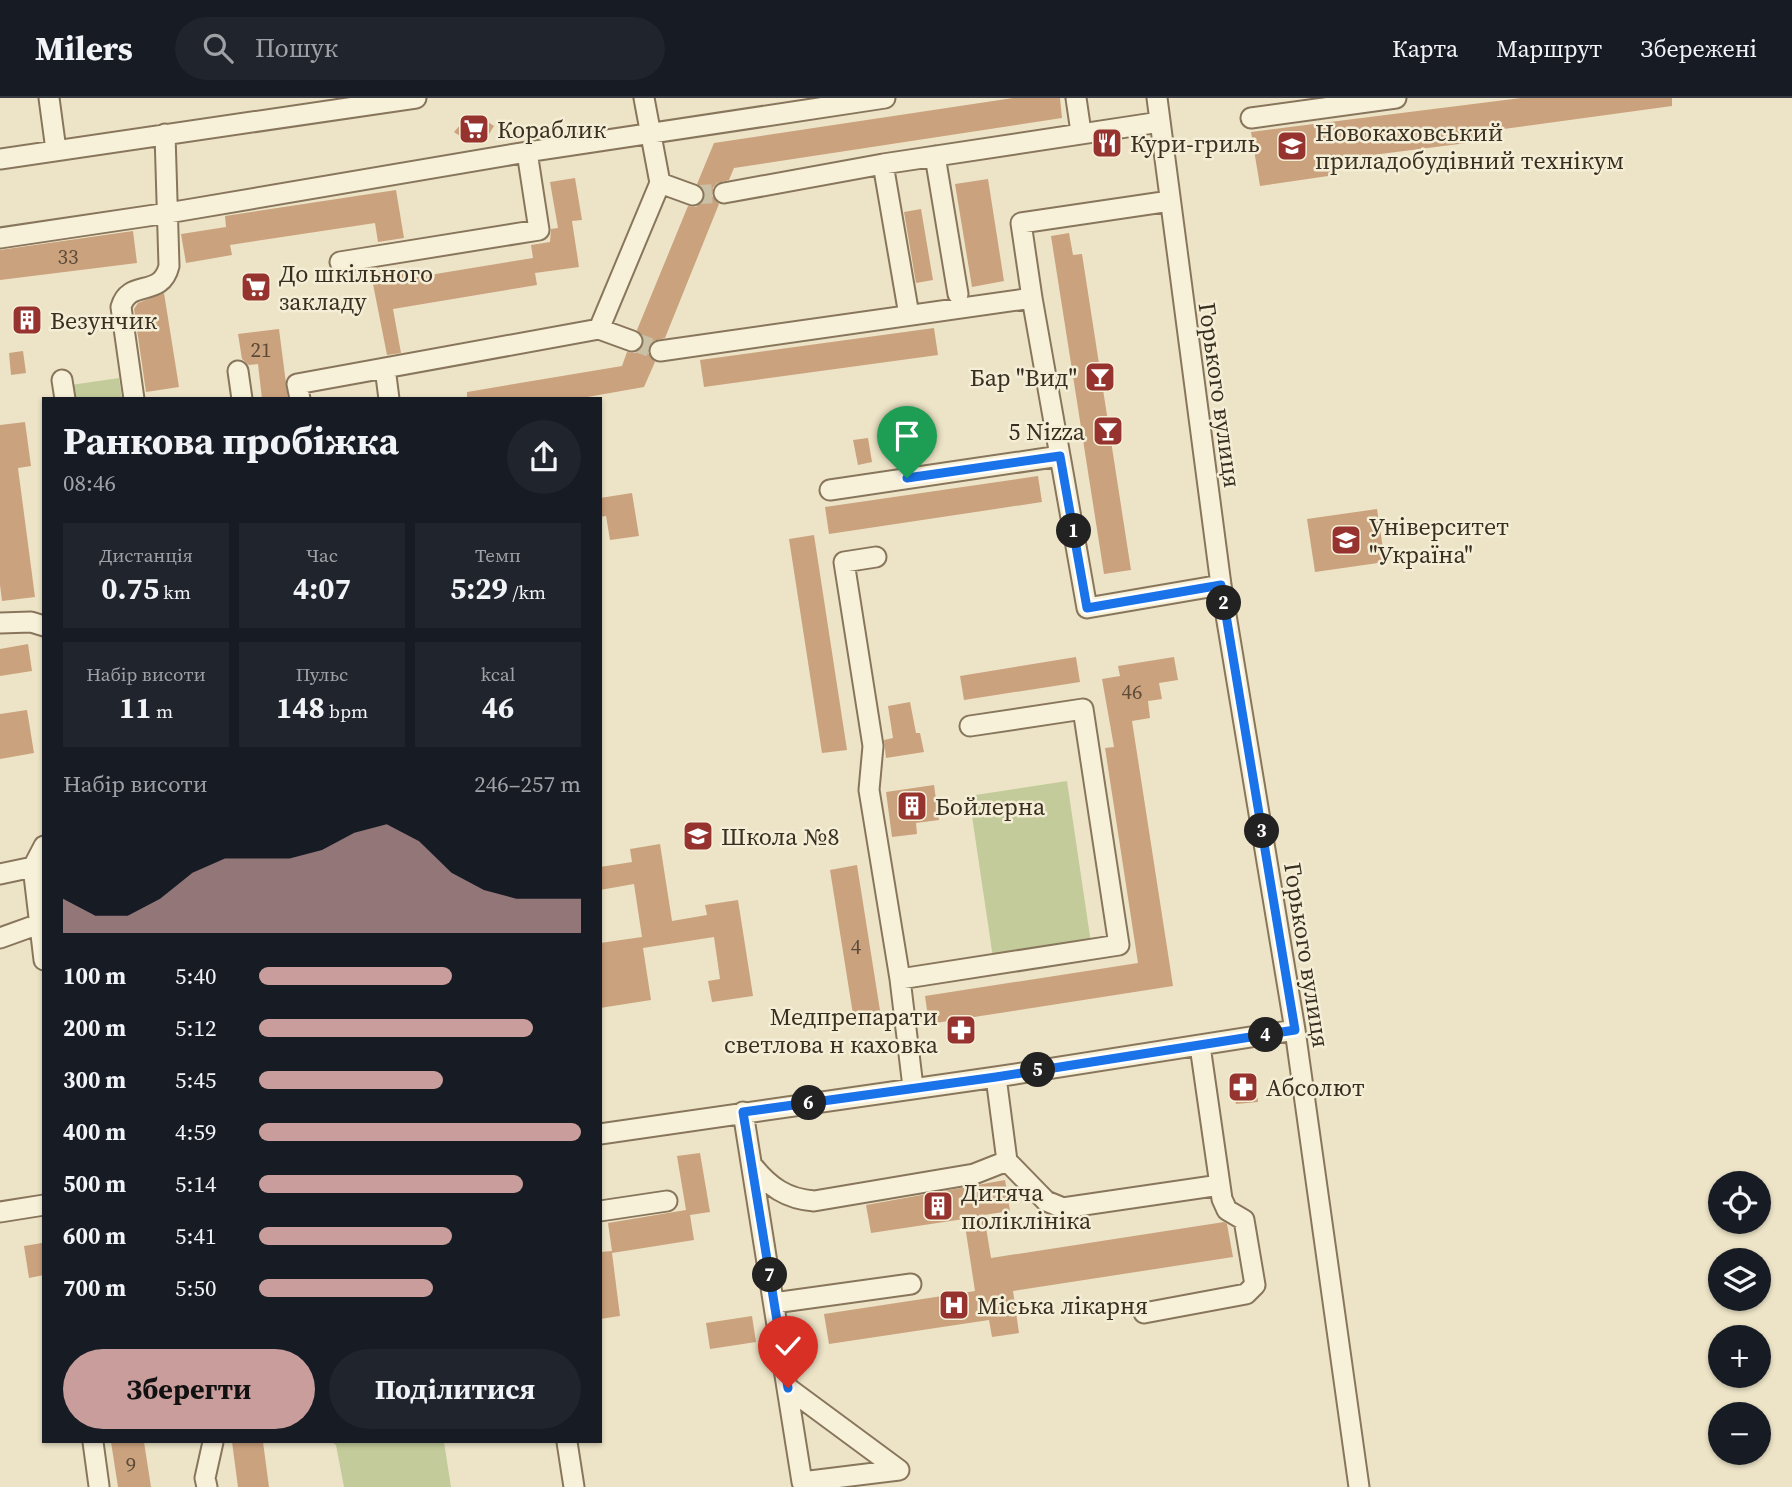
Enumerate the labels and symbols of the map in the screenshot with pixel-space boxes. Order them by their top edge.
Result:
supermarket icon: Кораблик [457,112,491,146]
place label: Кораблик [497,113,606,146]
place label: Новокаховський приладобудівний технікум [1315,116,1624,177]
restaurant icon: Кури-гриль [1090,126,1124,160]
place label: Кури-гриль [1130,127,1260,160]
school or university icon: Новокаховський приладобудівний технікум [1275,129,1309,163]
house number: 33 [58,242,79,271]
place label: До шкільного закладу [279,257,433,318]
supermarket icon: До шкільного закладу [239,270,273,304]
street label: Горького вулиця [1191,300,1249,490]
building icon: Везунчик [10,303,44,337]
place label: Везунчик [50,304,157,337]
house number: 21 [251,335,272,364]
bar icon: Бар "Вид" [1083,360,1117,394]
place label: Бар "Вид" [970,361,1077,394]
pin [877,406,937,478]
bar icon: 5 Nizza [1091,414,1125,448]
place label: 5 Nizza [1009,415,1086,448]
place label: Університет "Україна" [1369,510,1509,571]
pin: 1 [1056,514,1092,548]
school or university icon: Університет "Україна" [1329,523,1363,557]
pin: 2 [1206,586,1242,620]
house number: 46 [1122,677,1143,706]
building icon: Бойлерна [895,789,929,823]
place label: Бойлерна [935,790,1046,823]
pin: 3 [1244,814,1280,848]
school or university icon: Школа №8 [681,819,715,853]
place label: Школа №8 [721,820,839,853]
street label: Горького вулиця [1276,860,1338,1050]
house number: 4 [851,932,862,961]
place label: Медпрепарати светлова н каховка [724,1000,939,1061]
pharmacy icon: Медпрепарати светлова н каховка [944,1013,978,1047]
pin: 4 [1248,1018,1284,1052]
pin: 5 [1020,1052,1056,1088]
pharmacy icon: Абсолют [1226,1070,1260,1104]
place label: Абсолют [1266,1071,1365,1104]
pin: 6 [792,1086,826,1121]
place label: Дитяча поліклініка [961,1176,1092,1237]
building icon: Дитяча поліклініка [921,1189,955,1223]
pin: 7 [752,1258,788,1292]
hospital icon: Міська лікарня [937,1288,971,1322]
place label: Міська лікарня [977,1289,1148,1322]
pin [758,1316,818,1388]
house number: 9 [126,1450,136,1479]

